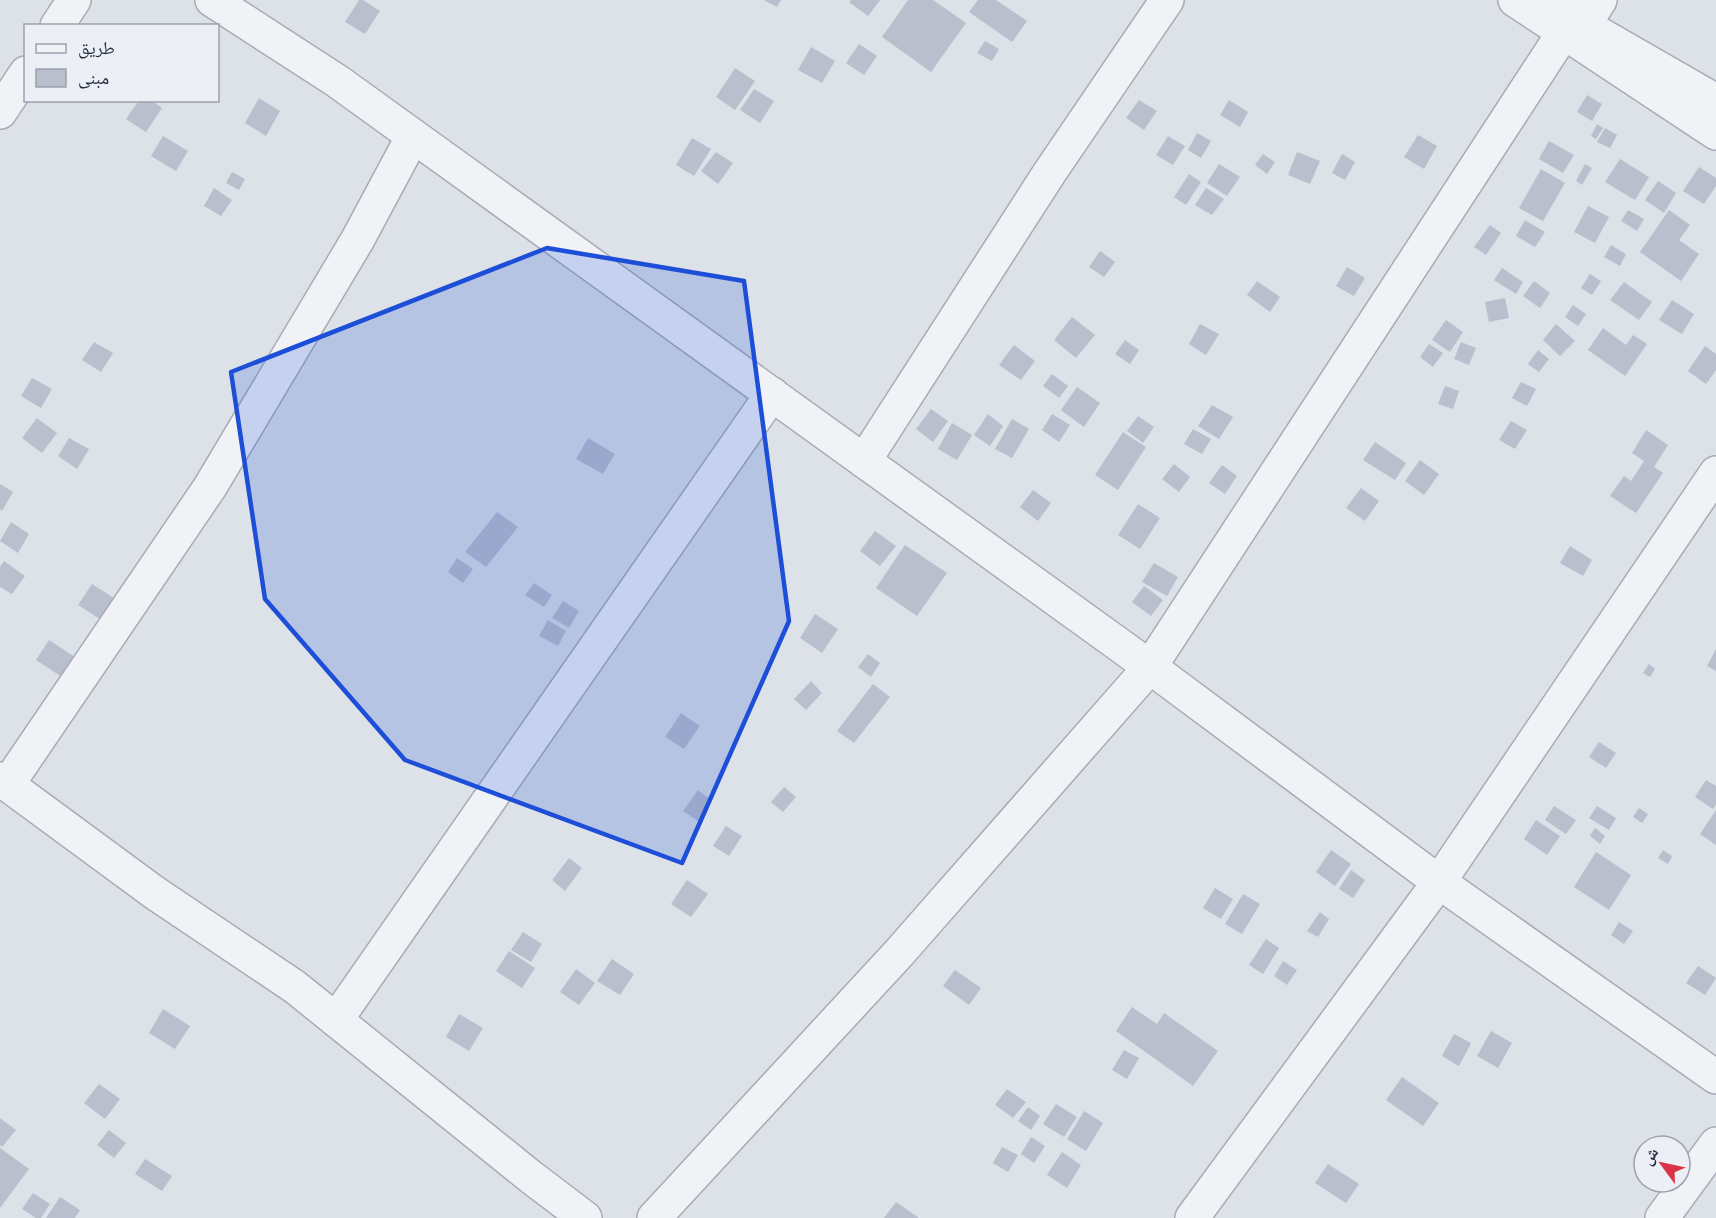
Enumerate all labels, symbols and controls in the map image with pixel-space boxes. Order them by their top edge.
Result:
legend [24,24,219,102]
text: طريق [78,37,115,59]
text: مبنى [78,67,109,89]
north arrow [1632,1134,1692,1194]
text: ش [1637,1144,1662,1168]

